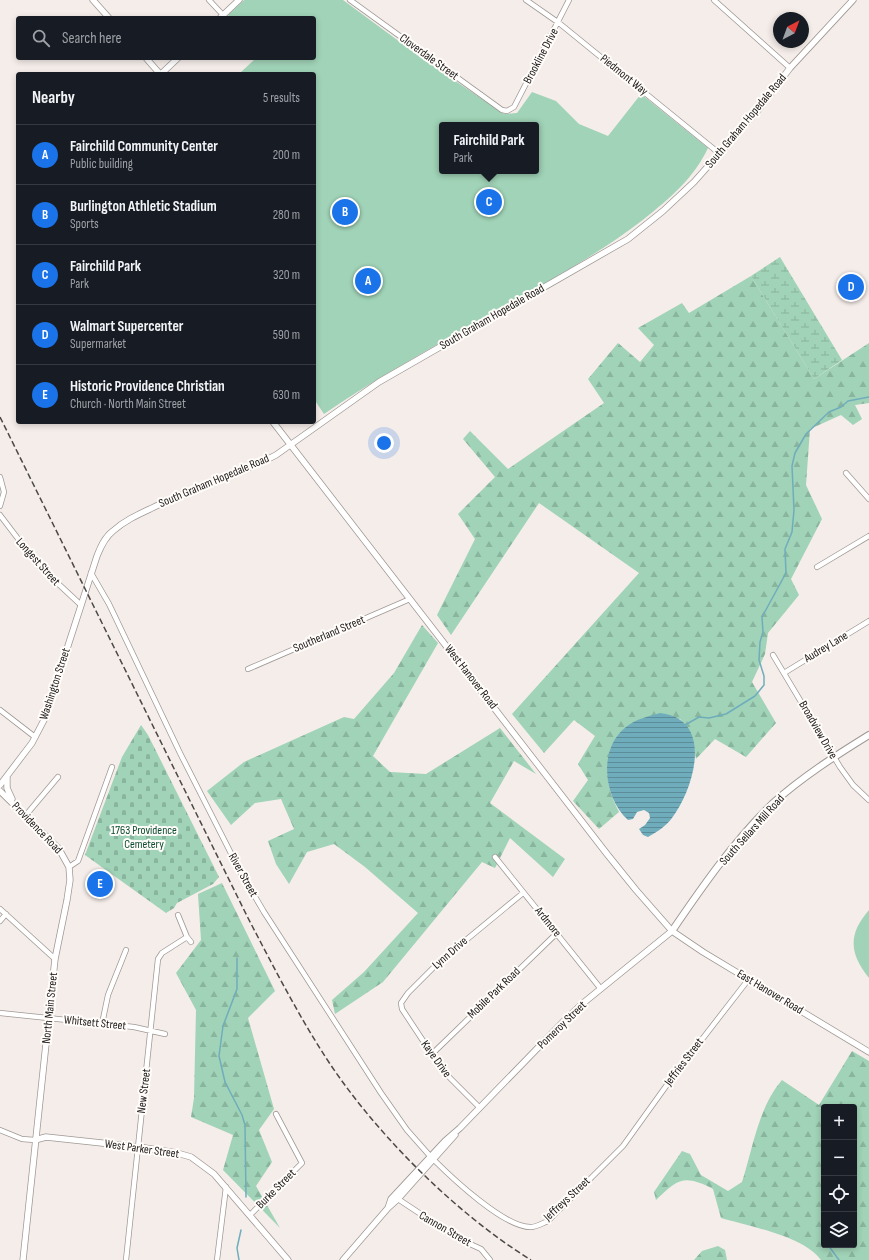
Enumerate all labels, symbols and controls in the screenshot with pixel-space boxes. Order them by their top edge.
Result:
north arrow [773,12,809,48]
search box [16,16,316,60]
street label: Brookline Drive [520,26,562,86]
icon: search [30,27,52,49]
text: Search here [62,29,122,48]
street label: Cloverdale Street [396,31,462,84]
street label: Piedmont Way [597,51,651,99]
street label: South Graham Hopedale Road [702,71,790,171]
text: Nearby [32,88,75,108]
text: 5 results [263,90,300,106]
popup [439,122,539,174]
text: Fairchild Park [453,131,525,150]
text: Fairchild Community Center [70,137,218,156]
text: A [42,147,48,163]
text: 200 m [273,147,300,163]
text: Park [453,150,472,166]
text: Public building [70,156,133,172]
pin: C [476,187,502,217]
text: Burlington Athletic Stadium [70,197,217,216]
pin: B [332,197,358,227]
text: B [42,207,48,223]
text: 280 m [273,207,300,223]
text: Sports [70,216,99,232]
text: Fairchild Park [70,257,141,276]
pin: A [355,266,381,296]
text: C [42,267,48,283]
text: 320 m [273,267,300,283]
pin: D [838,272,864,302]
text: Park [70,276,89,292]
street label: South Graham Hopedale Road [437,281,547,353]
text: Walmart Supercenter [70,317,184,336]
text: D [42,327,48,343]
text: 590 m [273,327,300,343]
text: Supermarket [70,336,126,352]
text: Historic Providence Christian [70,377,225,396]
text: E [42,387,48,403]
text: 630 m [273,387,300,403]
text: Church · North Main Street [70,396,186,412]
your location [374,433,394,453]
street label: South Graham Hopedale Road [157,451,271,511]
street label: Longest Street [13,535,64,589]
street label: Southerland Street [291,612,367,656]
street label: Audrey Lane [800,628,851,666]
street label: West Hanover Road [441,642,501,712]
street label: Washington Street [36,646,74,722]
street label: Broadview Drive [795,698,841,762]
street label: South Sellars Mill Road [716,792,788,868]
street label: Providence Road [8,799,66,857]
park label: 1763 Providence Cemetery [111,823,177,852]
street label: River Street [225,850,261,900]
pin: E [87,869,113,899]
street label: Ardmore [531,903,565,940]
street label: Lynn Drive [429,933,471,972]
street label: Mobile Park Road [464,964,524,1022]
street label: East Hanover Road [734,966,806,1018]
street label: North Main Street [39,971,61,1044]
street label: Pomeroy Street [534,998,590,1052]
street label: Whitsett Street [63,1012,127,1034]
street label: Jeffries Street [660,1035,707,1090]
street label: Kaye Drive [418,1038,455,1081]
street label: New Street [134,1067,154,1114]
map controls [821,1104,857,1248]
button: + [821,1104,857,1140]
street label: West Parker Street [104,1136,181,1162]
button: − [821,1140,857,1176]
street label: Burke Street [253,1166,299,1212]
street label: Jeffreys Street [540,1173,594,1225]
button: locate [821,1176,857,1212]
street label: Cannon Street [416,1208,474,1250]
button: layers [821,1212,857,1248]

